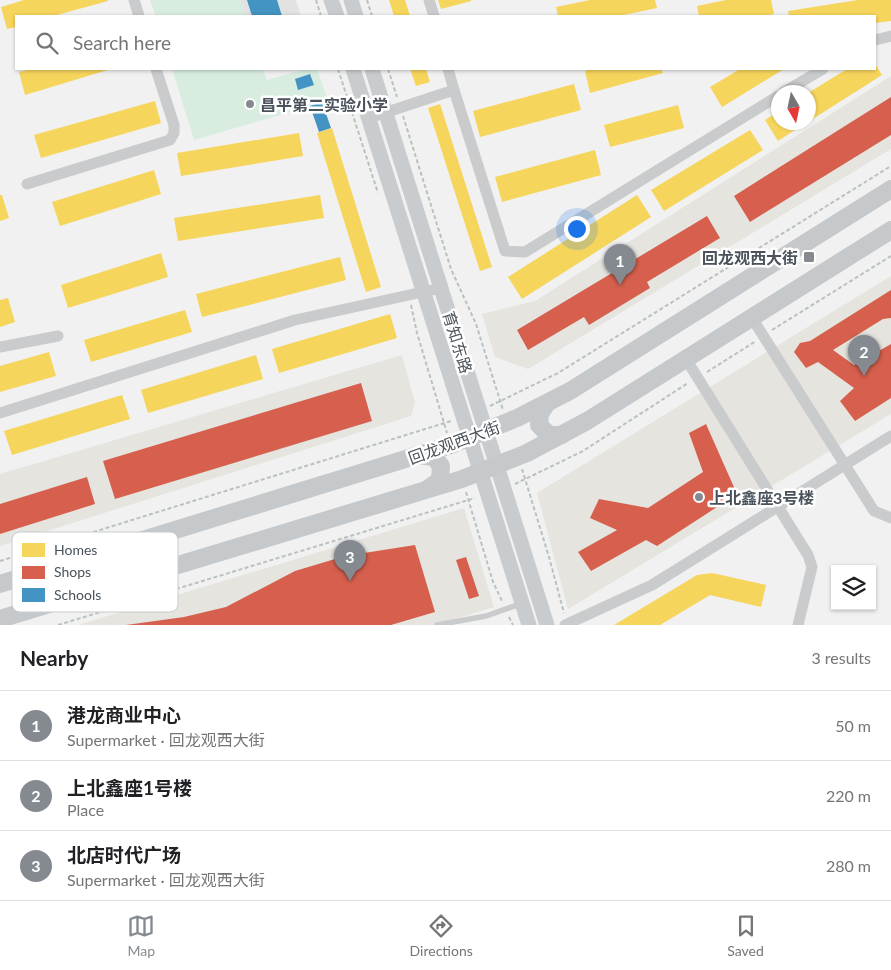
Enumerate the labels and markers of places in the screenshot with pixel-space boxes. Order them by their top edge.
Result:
place label: 昌平第二实验小学 [260,95,388,114]
marker: 昌平第二实验小学 [244,98,256,110]
pin: 1 [604,244,636,285]
place label: 回龙观西大街 [702,248,798,267]
marker: 回龙观西大街 [802,250,816,264]
pin: 2 [848,335,880,376]
place label: 上北鑫座3号楼 [709,488,814,507]
marker: 上北鑫座3号楼 [693,491,705,503]
pin: 3 [334,540,366,581]

